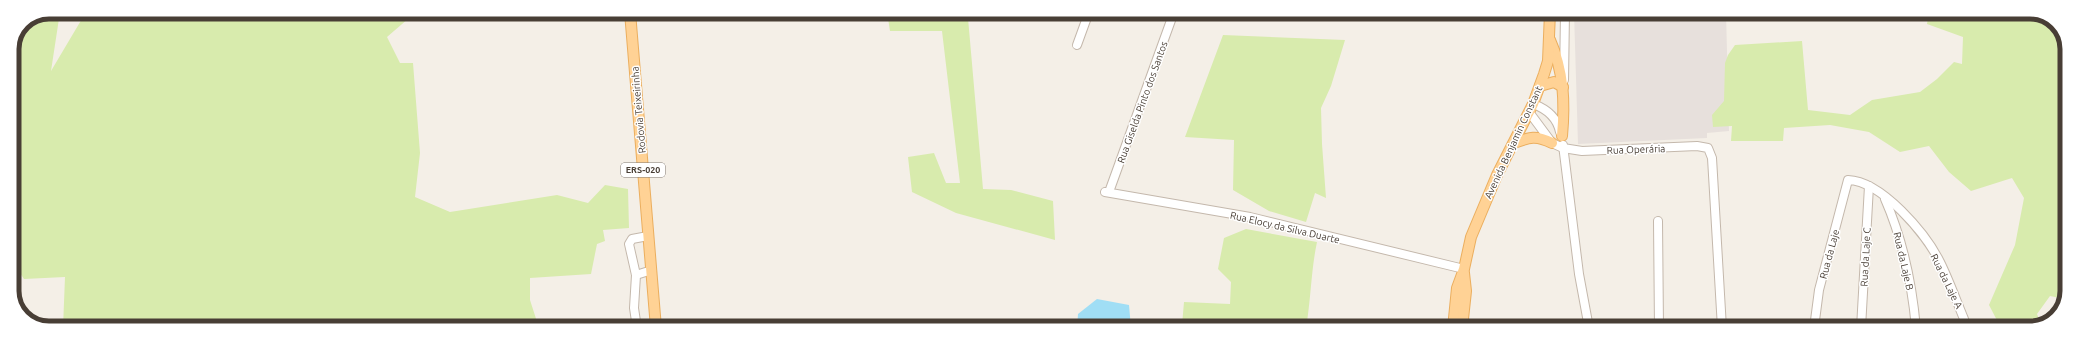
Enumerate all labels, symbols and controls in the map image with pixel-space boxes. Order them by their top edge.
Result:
street label: Rua Giselda Pinto dos Santos [1115,40,1170,165]
street label: Rodovia Teixeirinha [629,66,648,154]
street label: Avenida Benjamin Constant [1482,84,1544,200]
street label: Rua Operária [1606,143,1666,156]
road number: ERS-020 [621,163,665,177]
street label: Rua Elocy da Silva Duarte [1229,209,1341,245]
street label: Rua da Laje C [1858,227,1873,287]
street label: Rua da Laje [1818,228,1841,280]
street label: Rua da Laje B [1891,231,1916,291]
street label: Rua da Laje A [1929,252,1965,311]

